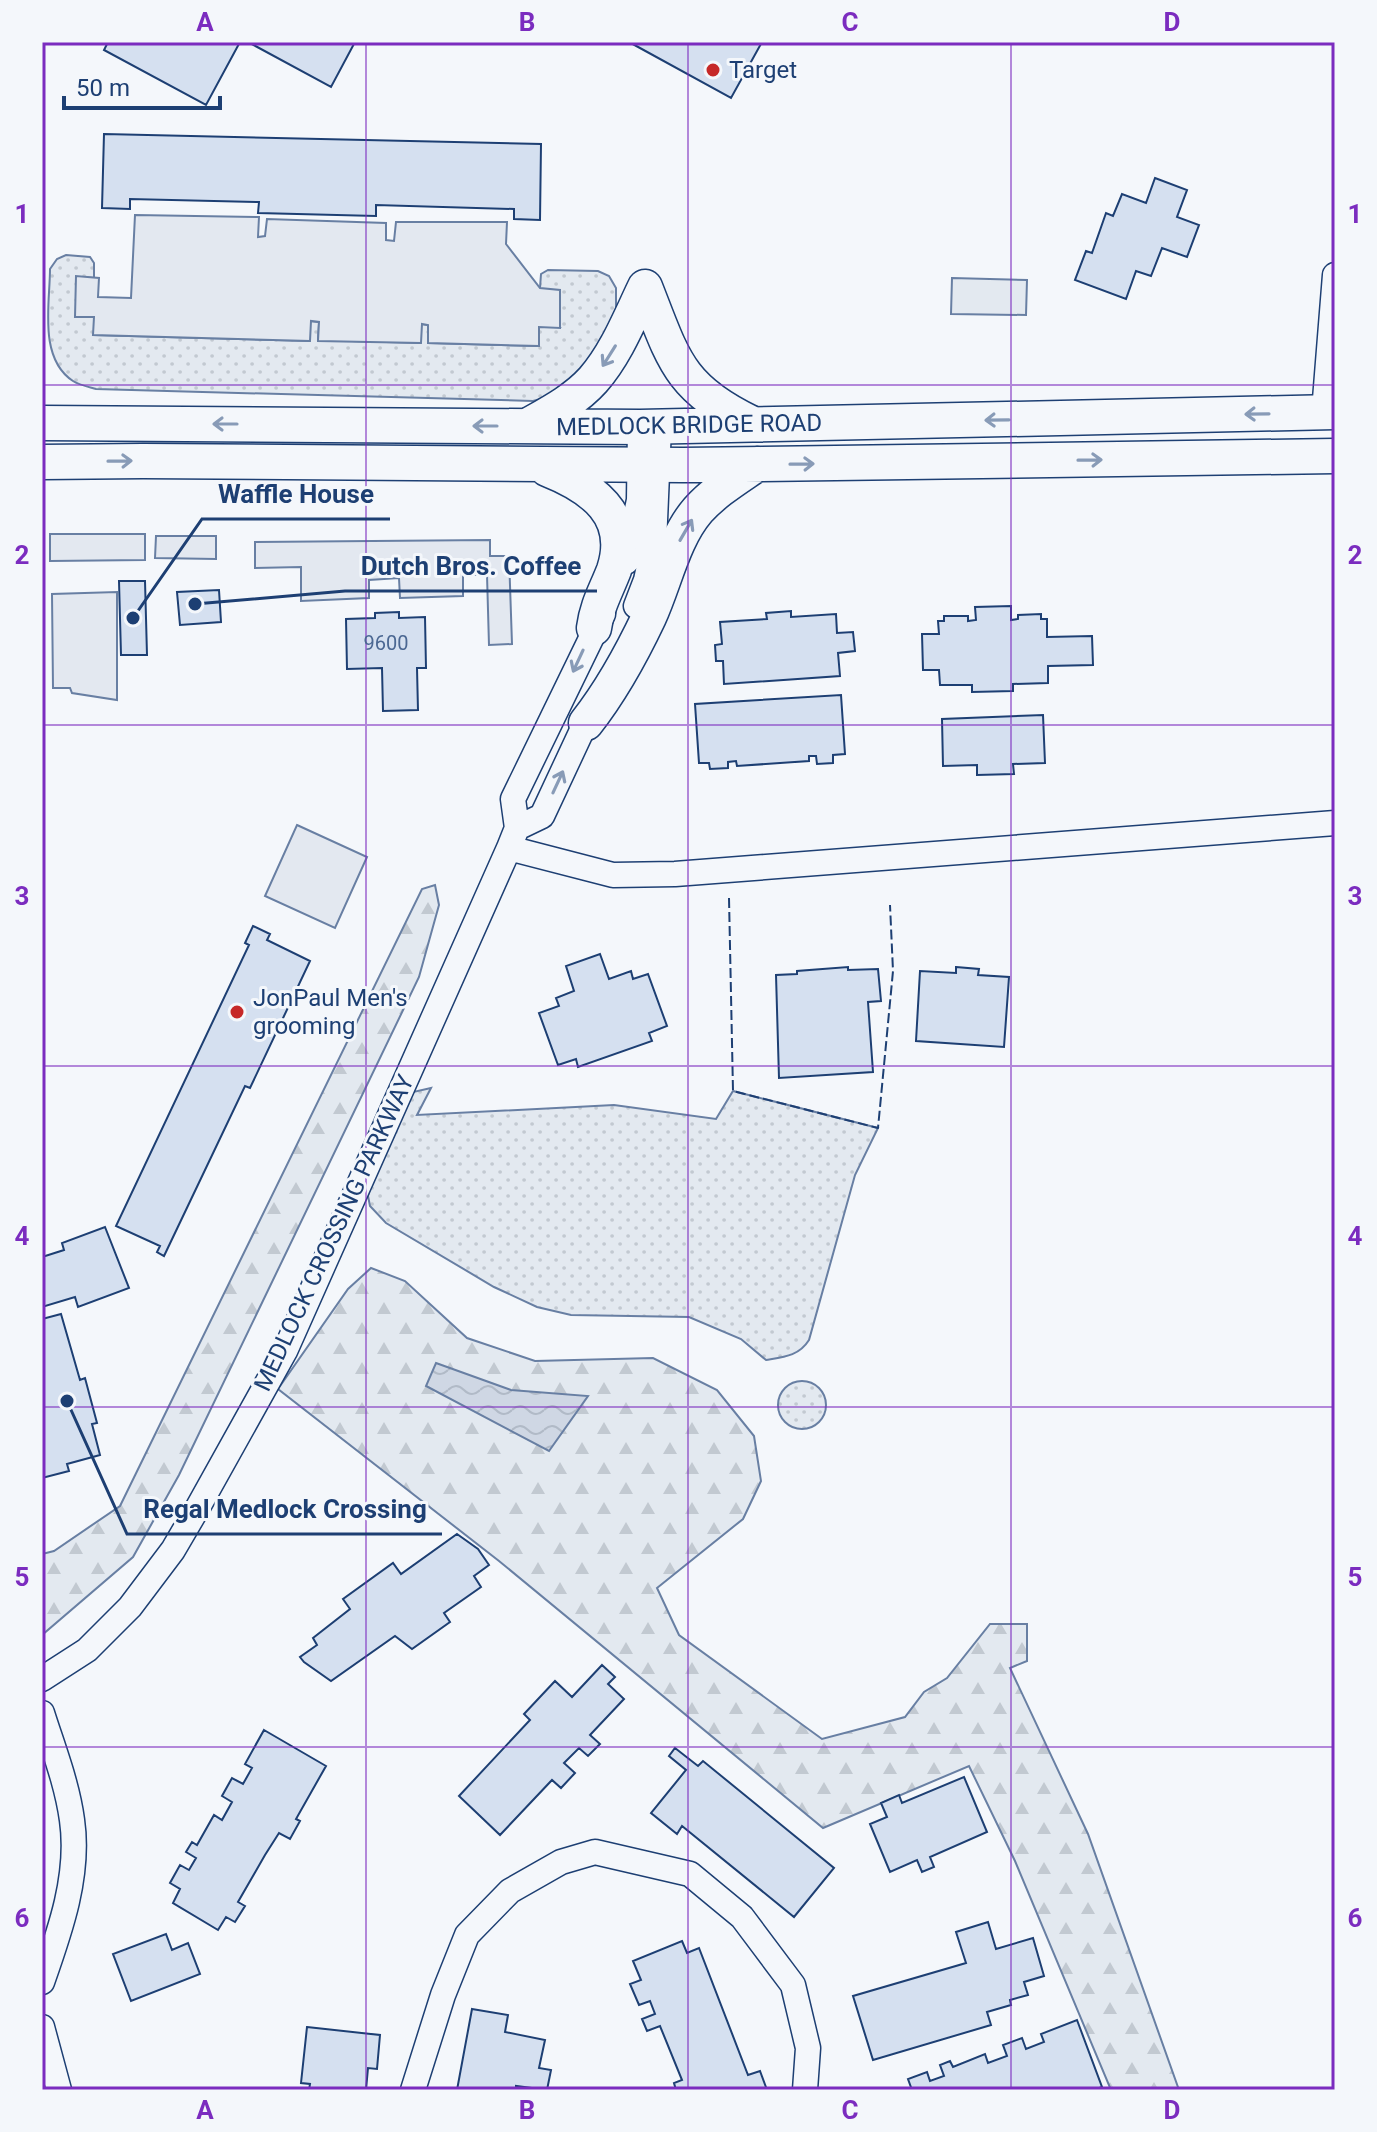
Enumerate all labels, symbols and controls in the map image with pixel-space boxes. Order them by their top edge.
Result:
text: A [196,7,214,37]
text: B [519,7,535,37]
text: C [841,7,859,37]
text: D [1164,7,1180,37]
place label: Target [729,56,797,84]
scale bar [64,60,220,110]
marker: Target [704,61,722,79]
text: 50 m [76,74,130,102]
text: 1 [15,199,29,229]
text: 1 [1348,199,1362,229]
one-way arrow [600,344,616,367]
one-way arrow [1244,406,1271,421]
street label: MEDLOCK BRIDGE ROAD [556,409,822,441]
one-way arrow [984,412,1011,427]
one-way arrow [212,416,239,432]
one-way arrow [472,418,499,434]
one-way arrow [106,453,133,469]
one-way arrow [1076,453,1103,468]
one-way arrow [788,456,815,471]
callout: Waffle House [202,469,390,519]
text: Waffle House [218,479,374,509]
one-way arrow [678,519,694,542]
text: 2 [15,540,29,570]
text: 2 [1348,540,1362,570]
callout: Dutch Bros. Coffee [345,541,597,591]
text: Dutch Bros. Coffee [361,551,581,581]
house number: 9600 [364,631,408,655]
one-way arrow [570,648,585,672]
one-way arrow [551,771,566,795]
text: 3 [15,881,29,911]
text: 3 [1348,881,1362,911]
place label: JonPaul Men's grooming [253,984,408,1040]
marker: JonPaul Men's grooming [228,1003,246,1021]
street label: MEDLOCK CROSSING PARKWAY [248,1070,420,1396]
text: 4 [15,1221,30,1251]
text: 4 [1348,1221,1363,1251]
callout: Regal Medlock Crossing [127,1484,442,1534]
text: Regal Medlock Crossing [143,1494,427,1524]
text: 5 [15,1562,29,1592]
text: 5 [1348,1562,1362,1592]
text: 6 [15,1903,30,1933]
text: 6 [1348,1903,1363,1933]
text: A [196,2095,214,2125]
text: B [519,2095,535,2125]
text: C [841,2095,859,2125]
text: D [1164,2095,1180,2125]

